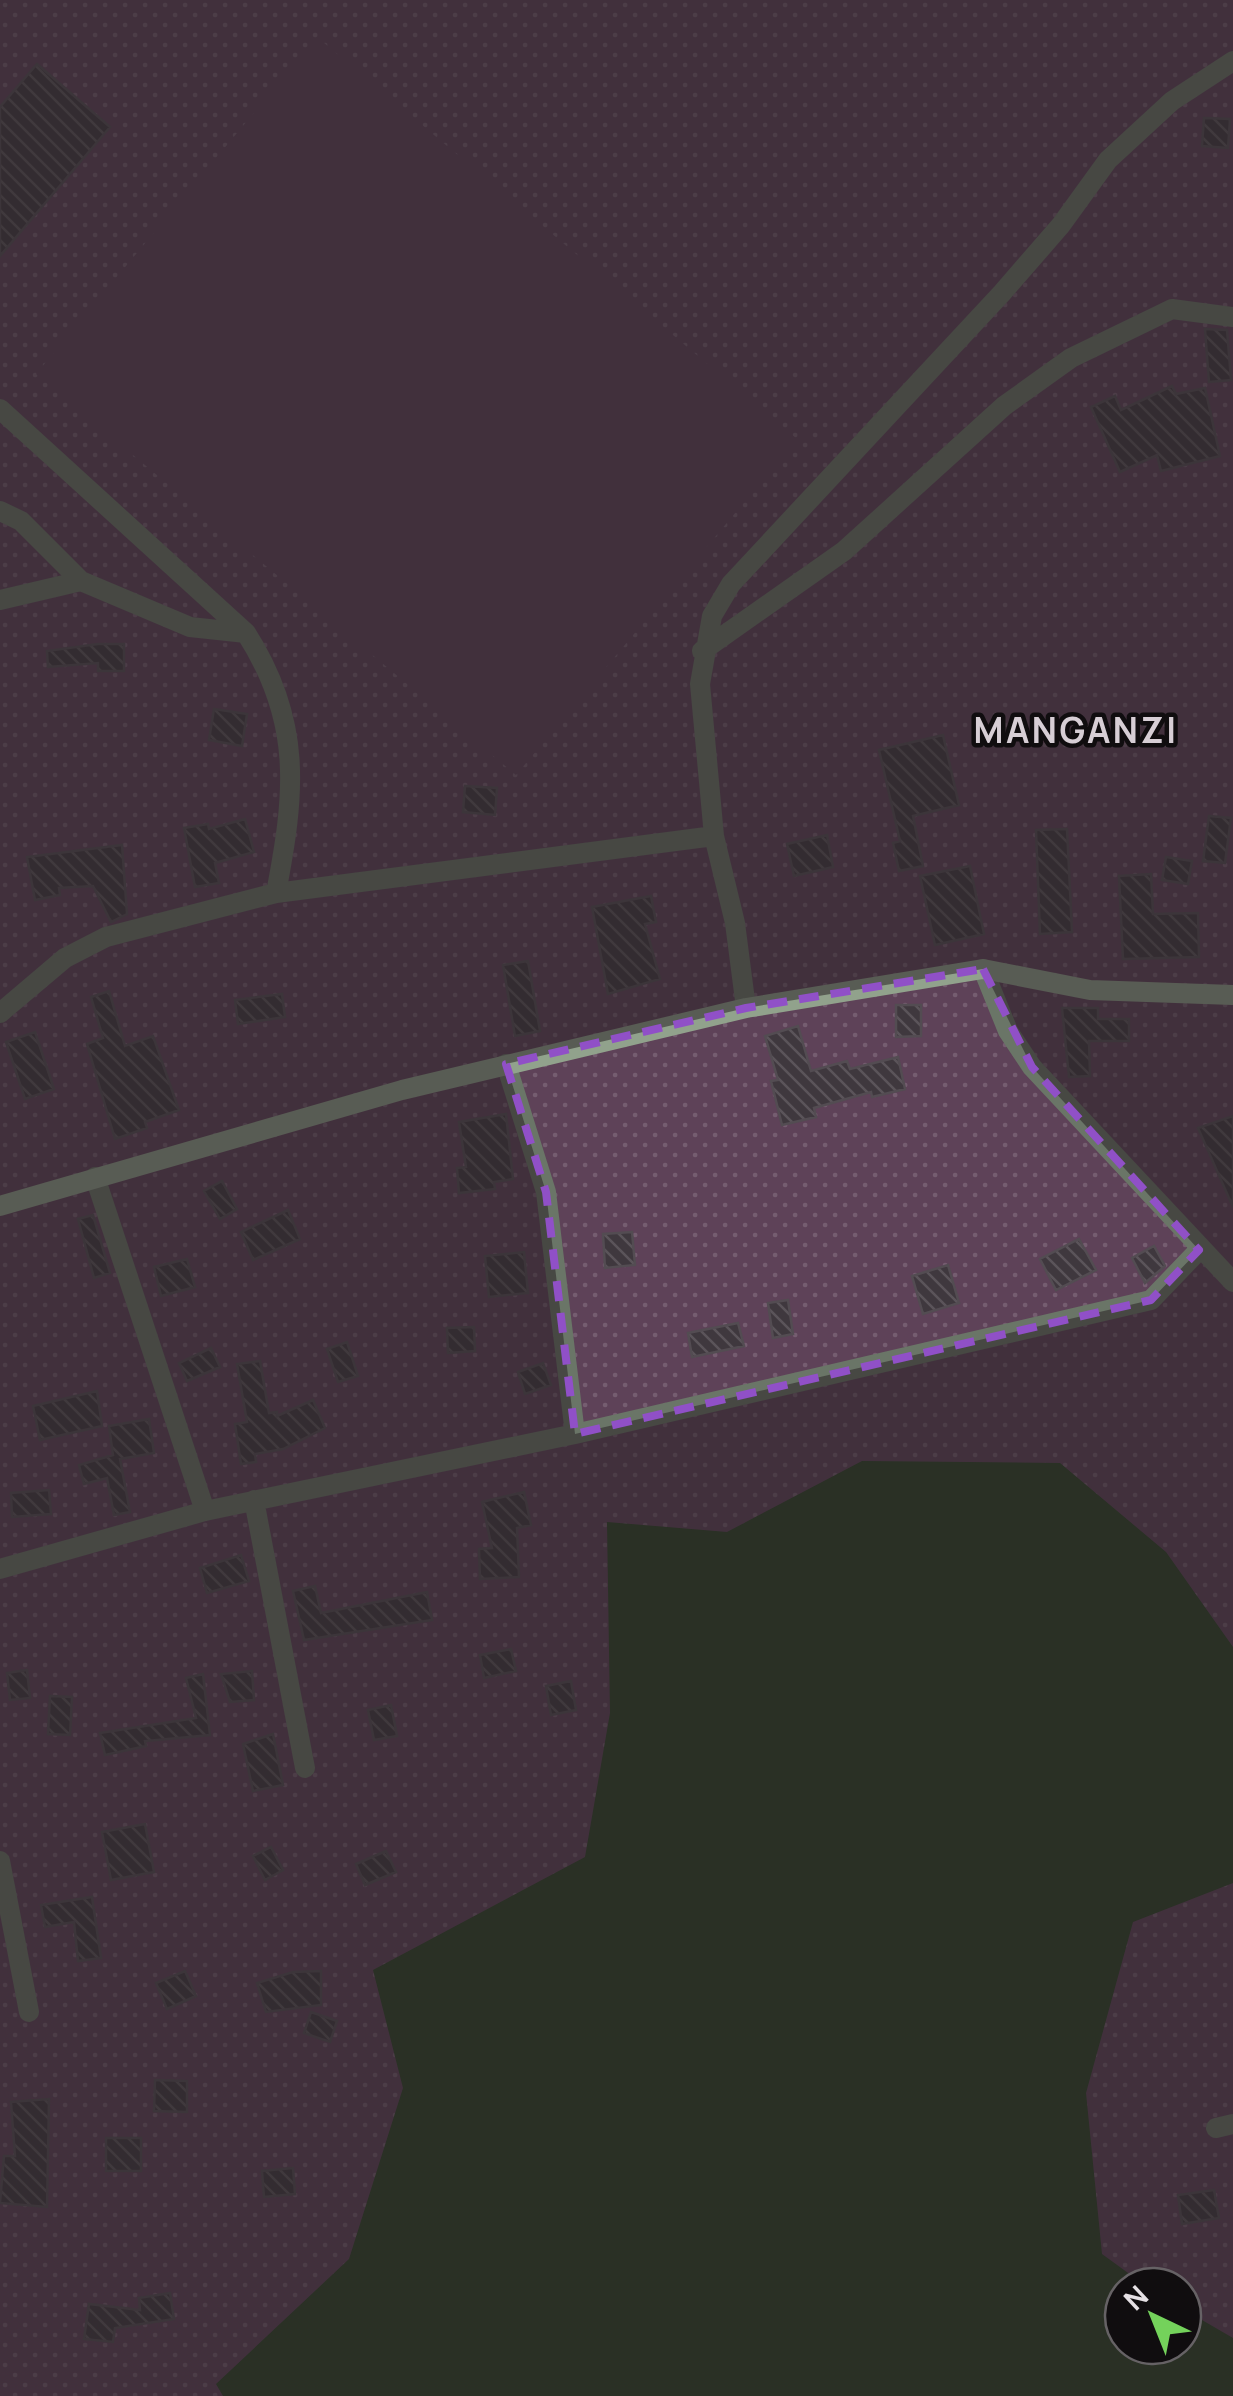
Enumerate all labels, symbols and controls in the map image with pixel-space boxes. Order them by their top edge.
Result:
district label: MANGANZI [973,706,1179,754]
north arrow [1103,2266,1203,2366]
text: N [1115,2276,1156,2318]

